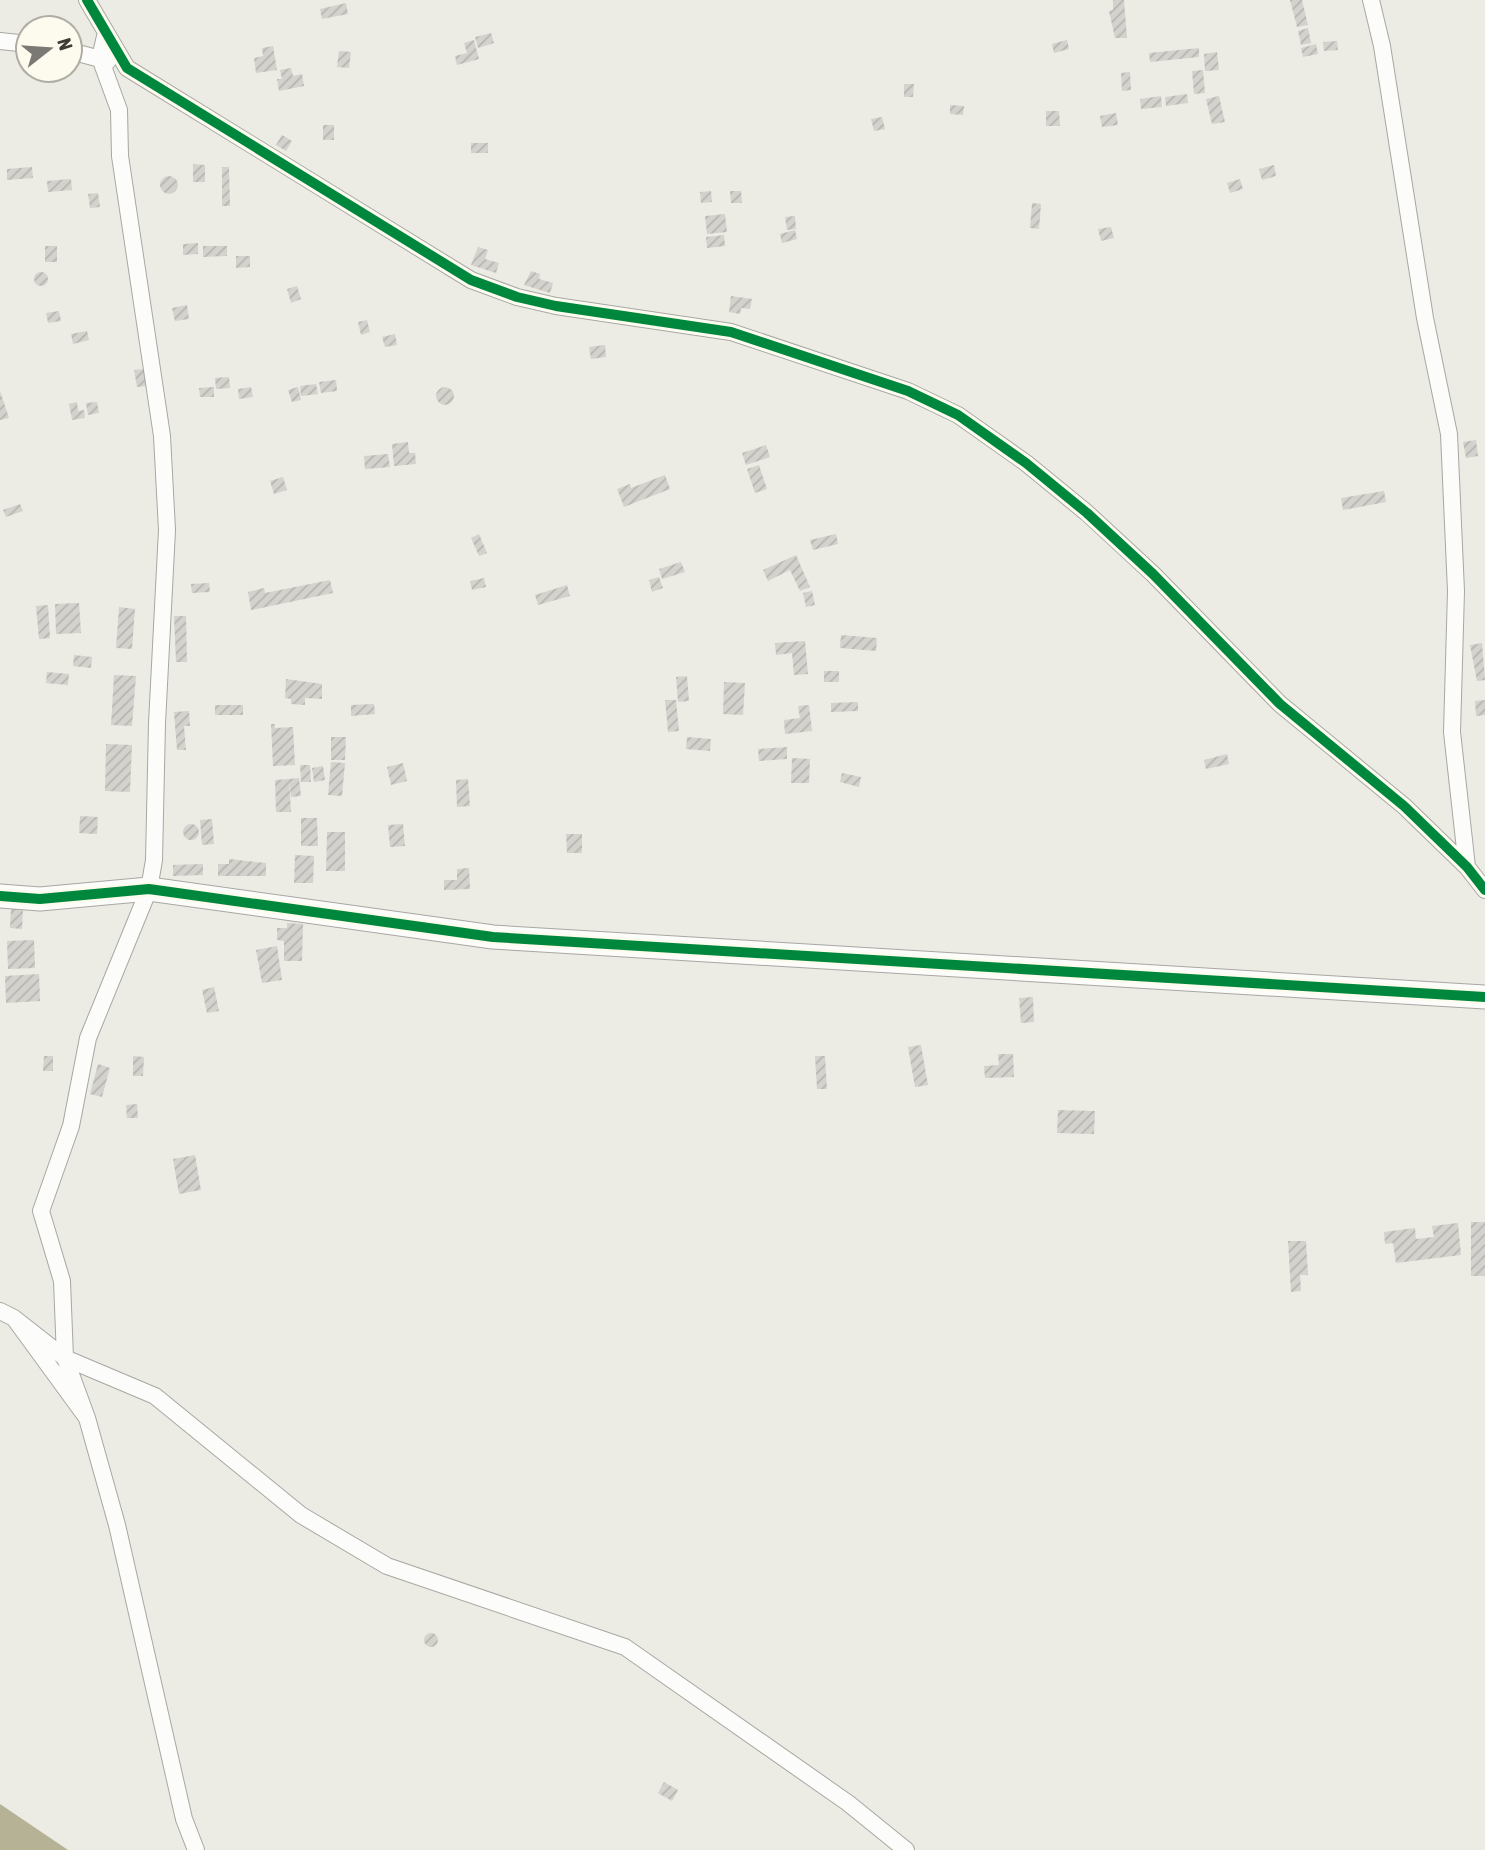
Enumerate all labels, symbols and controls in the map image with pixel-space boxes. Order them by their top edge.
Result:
north arrow [14,14,84,84]
text: N [53,35,77,53]

